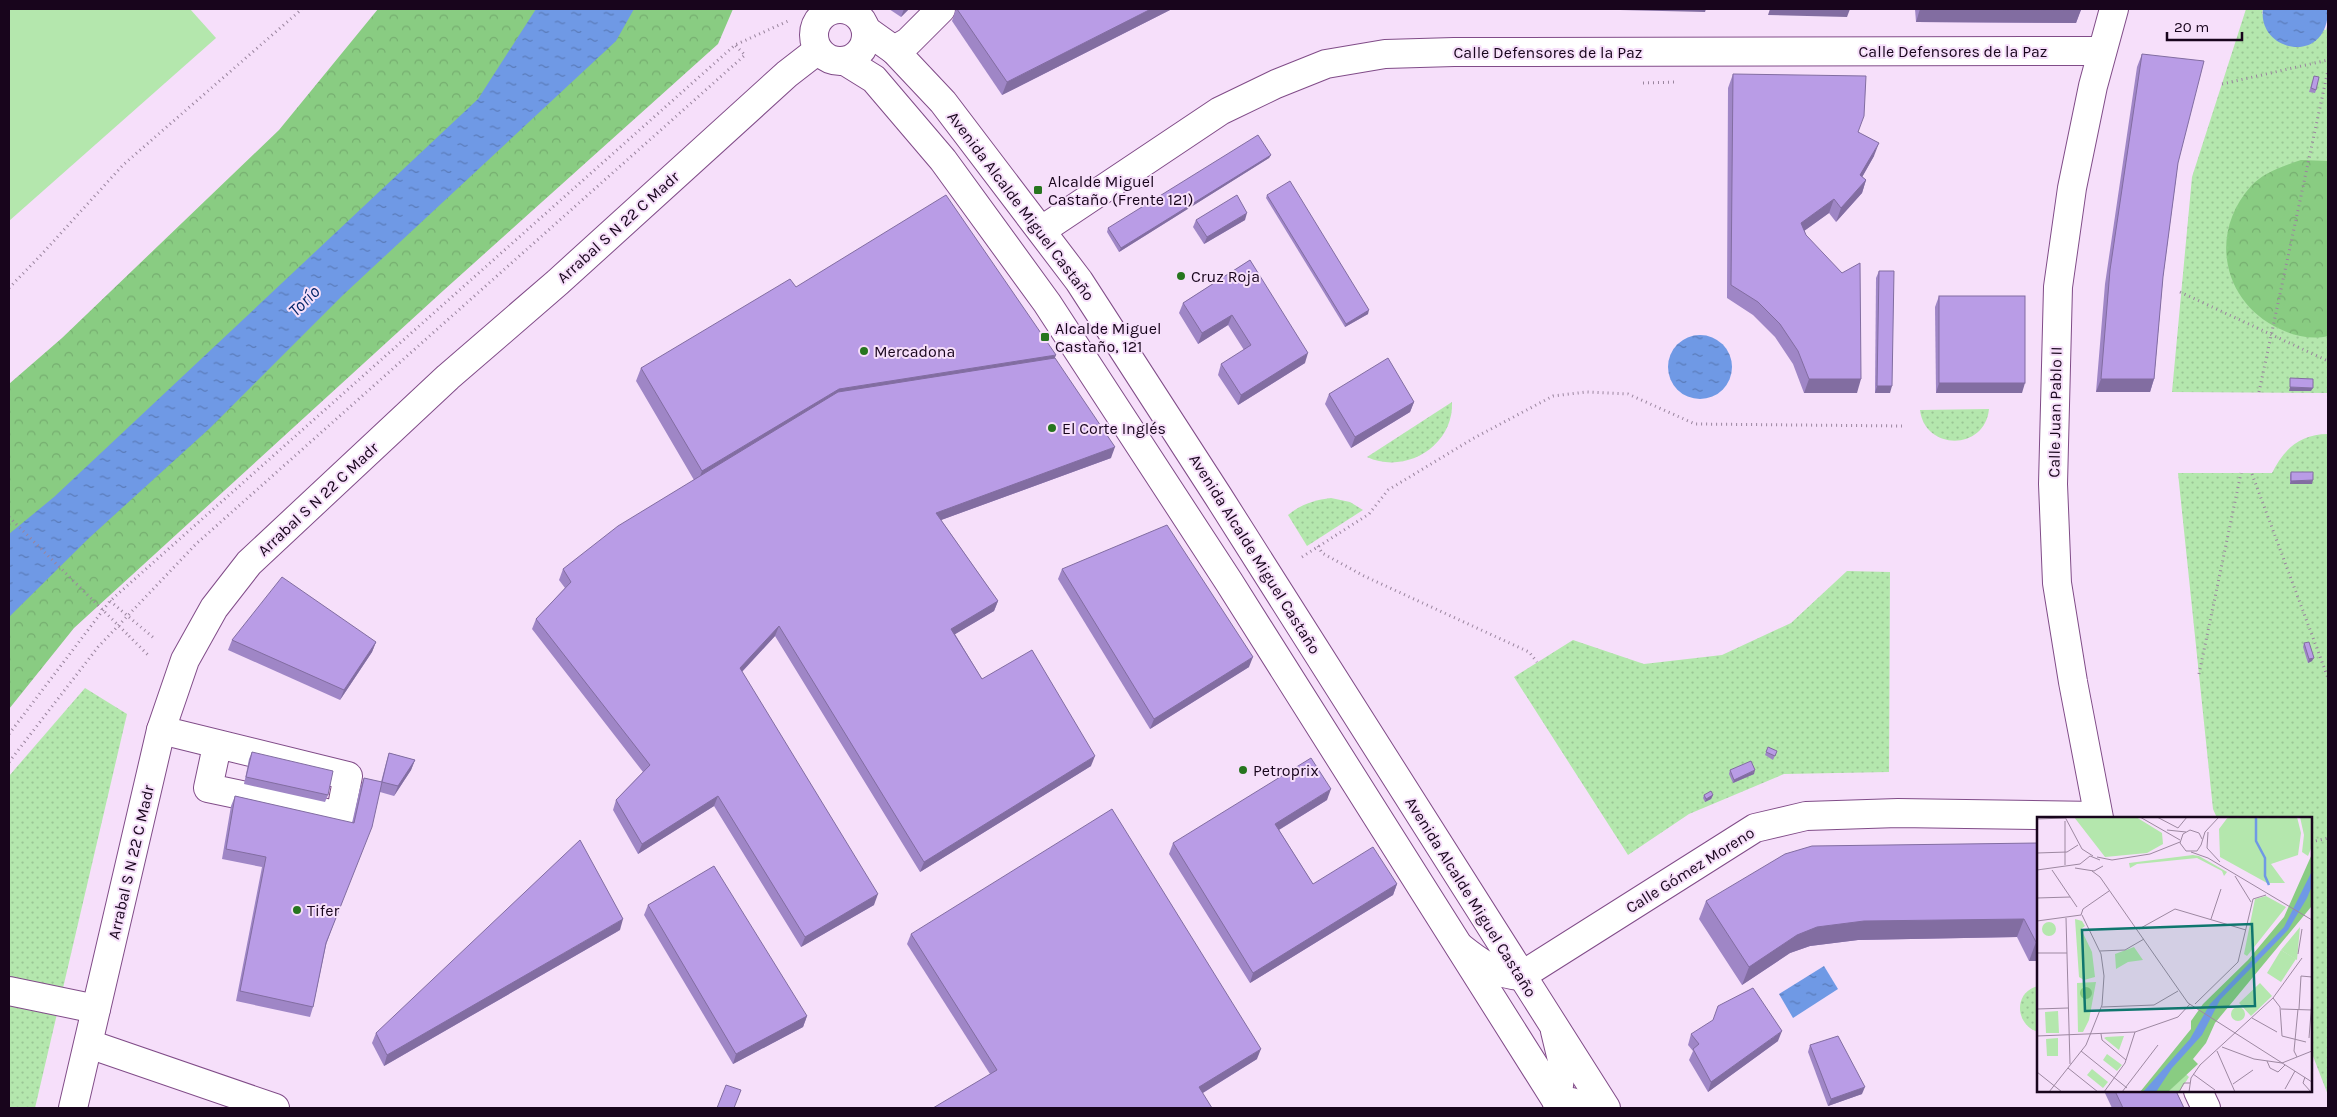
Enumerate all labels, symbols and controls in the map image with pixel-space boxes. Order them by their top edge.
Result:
scale bar [2167,10,2242,42]
text: 20 m [2174,18,2209,36]
street label: Calle Defensores de la Paz [1859,42,2047,61]
street label: Calle Defensores de la Paz [1454,43,1642,62]
street label: Avenida Alcalde Miguel Castaño [944,108,1098,304]
street label: Arrabal S N 22 C Madr [553,167,683,287]
place label: Alcalde Miguel Castaño (Frente 121) [1048,172,1193,209]
marker: Alcalde Miguel Castaño (Frente 121) [1032,184,1044,196]
place label: Cruz Roja [1191,267,1260,286]
marker: Cruz Roja [1175,270,1187,282]
water label: Torío [284,281,325,321]
place label: Alcalde Miguel Castaño, 121 [1055,319,1161,356]
marker: Alcalde Miguel Castaño, 121 [1039,331,1051,343]
place label: Mercadona [874,342,955,361]
marker: Mercadona [858,345,870,357]
street label: Calle Juan Pablo II [2044,346,2066,478]
place label: El Corte Inglés [1062,419,1166,438]
marker: El Corte Inglés [1046,422,1058,434]
street label: Arrabal S N 22 C Madr [254,438,382,560]
street label: Avenida Alcalde Miguel Castaño [1185,451,1325,657]
place label: Petroprix [1253,761,1319,780]
marker: Petroprix [1237,764,1249,776]
street label: Arrabal S N 22 C Madr [104,783,158,941]
street label: Avenida Alcalde Miguel Castaño [1401,794,1541,1000]
inset map [2037,817,2312,1092]
street label: Calle Gómez Moreno [1622,823,1758,917]
place label: Tifer [307,901,339,920]
marker: Tifer [291,904,303,916]

